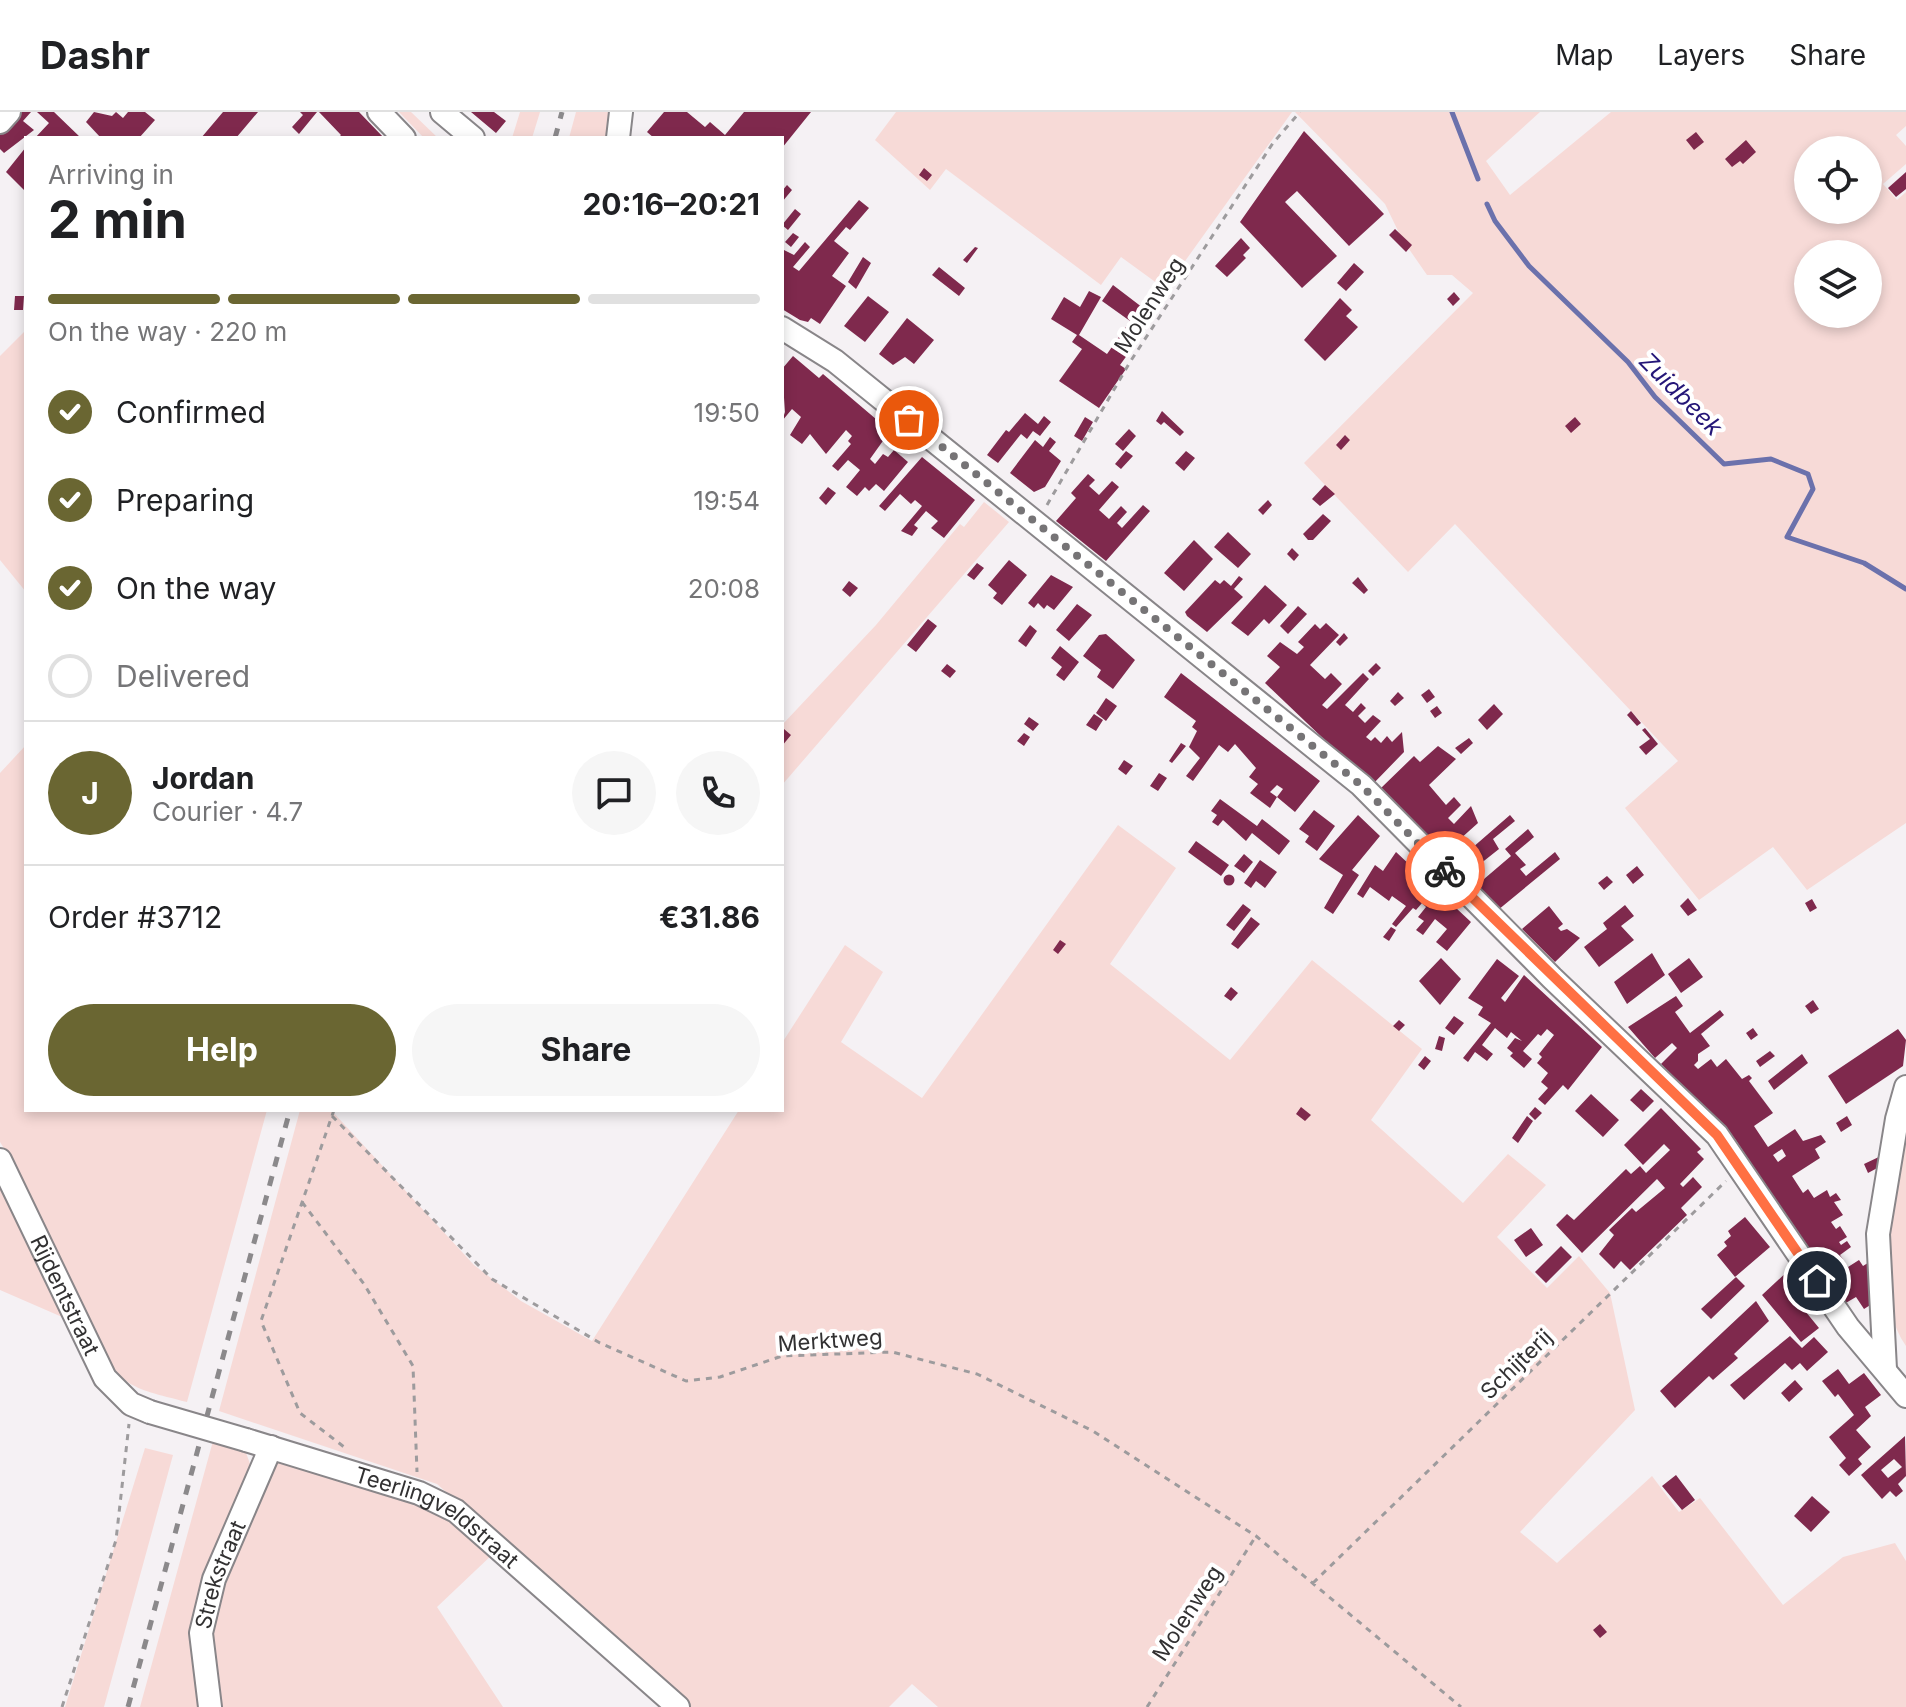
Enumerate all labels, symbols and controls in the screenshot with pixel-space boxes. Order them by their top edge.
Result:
text: Dashr [40,32,150,78]
text: Map [1555,38,1613,72]
text: Layers [1657,38,1745,72]
text: Share [1789,38,1866,72]
map controls [1794,136,1882,328]
button: locate [1794,136,1882,224]
text: Arriving in [48,159,174,190]
text: 20:16–20:21 [582,186,760,222]
text: 2 min [48,188,187,251]
button: layers [1794,240,1882,328]
street label: Molenweg [1109,253,1189,357]
text: On the way · 220 m [48,316,287,347]
water label: Zuidbeek [1633,346,1729,442]
pin [875,386,943,454]
icon: check [48,390,92,434]
text: Confirmed [116,394,266,430]
text: 19:50 [694,397,760,428]
icon: bag [887,398,931,442]
icon: check [48,478,92,522]
text: Preparing [116,482,254,518]
text: 19:54 [693,485,760,516]
icon: check [48,566,92,610]
text: On the way [116,570,276,606]
text: 20:08 [688,573,760,604]
text: Delivered [116,658,250,694]
button: chat [572,751,656,835]
button: phone [676,751,760,835]
text: Jordan [152,760,254,796]
text: J [81,775,99,811]
text: Courier · 4.7 [152,796,303,827]
courier [1405,831,1485,911]
icon: bike [1423,849,1467,893]
text: Order #3712 [48,899,222,935]
text: €31.86 [659,899,760,935]
button: Help [48,1004,396,1096]
button: Share [412,1004,760,1096]
street label: Rijdentstraat [25,1231,105,1359]
pin [1783,1247,1851,1315]
icon: home [1795,1259,1839,1303]
street label: Merktweg [777,1323,883,1357]
street label: Schijterij [1475,1324,1557,1404]
street label: Teerlingveldstraat [352,1461,524,1573]
street label: Strekstraat [189,1516,251,1631]
street label: Molenweg [1147,1561,1227,1665]

